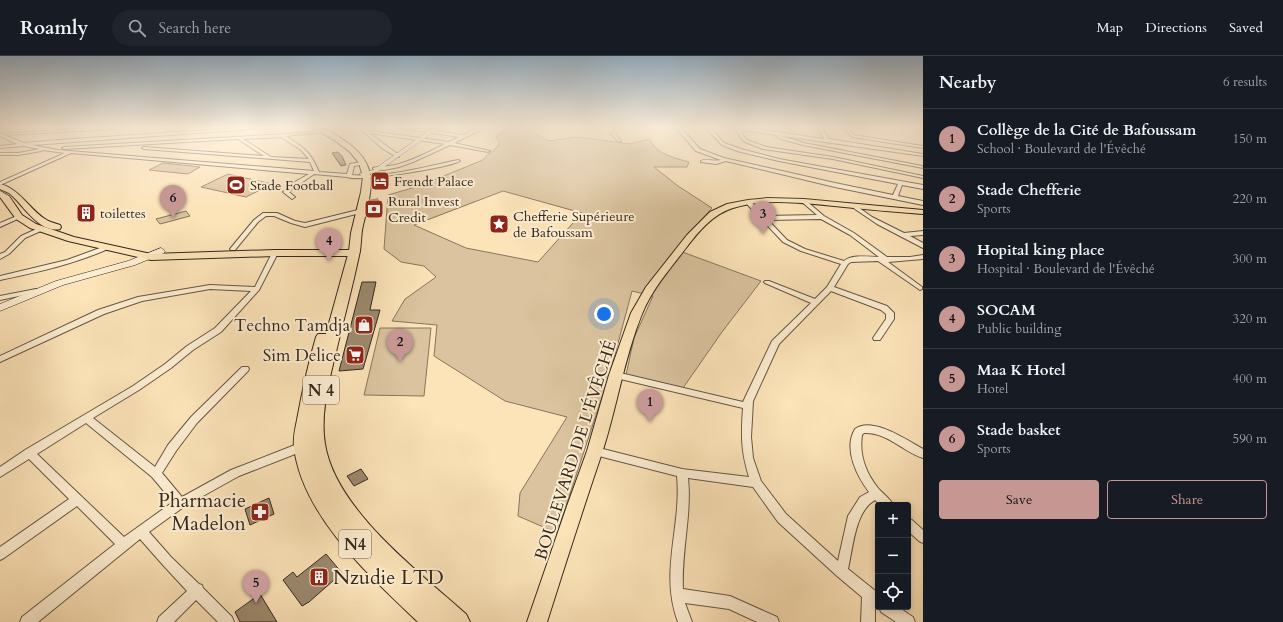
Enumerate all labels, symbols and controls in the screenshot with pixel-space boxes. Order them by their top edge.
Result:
search box [112,10,392,46]
text: Roamly [20,15,88,41]
icon: search [126,17,148,39]
text: Search here [158,18,231,38]
text: Map [1097,18,1123,37]
text: Directions [1145,18,1207,37]
text: Saved [1229,18,1263,37]
text: Nearby [939,71,996,94]
text: 6 results [1223,73,1267,91]
text: Collège de la Cité de Bafoussam [977,120,1196,140]
text: 1 [949,130,955,148]
text: 150 m [1233,130,1267,148]
text: School · Boulevard de l'Évêché [977,140,1146,158]
hotel icon: Frendt Palace [369,170,391,192]
place label: Frendt Palace [394,172,474,191]
sports icon: Stade Football [225,174,247,196]
place label: Stade Football [250,176,334,195]
text: Stade Chefferie [977,180,1081,200]
pin: 6 [160,185,186,218]
text: 2 [949,190,955,208]
text: 220 m [1233,190,1267,208]
place label: Rural Invest Credit [388,192,460,227]
bank icon: Rural Invest Credit [363,198,385,220]
text: Sports [977,200,1011,218]
pin: 3 [750,201,776,234]
building icon: toilettes [75,202,97,224]
place label: toilettes [100,204,146,223]
place label: Chefferie Supérieure de Bafoussam [513,207,635,242]
place icon: Chefferie Supérieure de Bafoussam [488,213,510,235]
pin: 4 [316,228,342,261]
text: Hopital king place [977,240,1105,260]
text: 3 [949,250,955,268]
text: 300 m [1233,250,1267,268]
text: Hospital · Boulevard de l'Évêché [977,260,1155,278]
text: SOCAM [977,300,1035,320]
your location [594,304,614,324]
text: 4 [949,310,955,328]
text: 320 m [1233,310,1267,328]
place label: Techno Tamdja [234,314,351,337]
shop icon: Techno Tamdja [353,314,375,336]
text: Public building [977,320,1062,338]
pin: 2 [387,329,413,362]
street label: BOULEVARD DE L'ÉVÊCHÉ [529,337,622,563]
place label: Sim Delice [263,344,341,367]
supermarket icon: Sim Delice [344,344,366,366]
text: Maa K Hotel [977,360,1066,380]
text: 5 [949,370,955,388]
text: 400 m [1233,370,1267,388]
road number: N 4 [303,376,339,404]
text: Hotel [977,380,1008,398]
pin: 1 [637,389,663,422]
text: Stade basket [977,420,1061,440]
text: 6 [949,430,955,448]
text: 590 m [1233,430,1267,448]
text: Sports [977,440,1011,458]
button: Save [939,480,1099,519]
button: Share [1107,480,1267,519]
place label: Pharmacie Madelon [158,487,247,537]
pharmacy icon: Pharmacie Madelon [249,501,271,523]
map controls [875,502,911,610]
button: + [875,502,911,538]
road number: N4 [339,530,371,558]
button: − [875,538,911,574]
place label: Nzudie LTD [333,564,444,591]
building icon: Nzudie LTD [308,566,330,588]
pin: 5 [243,570,269,603]
button: locate [875,574,911,610]

